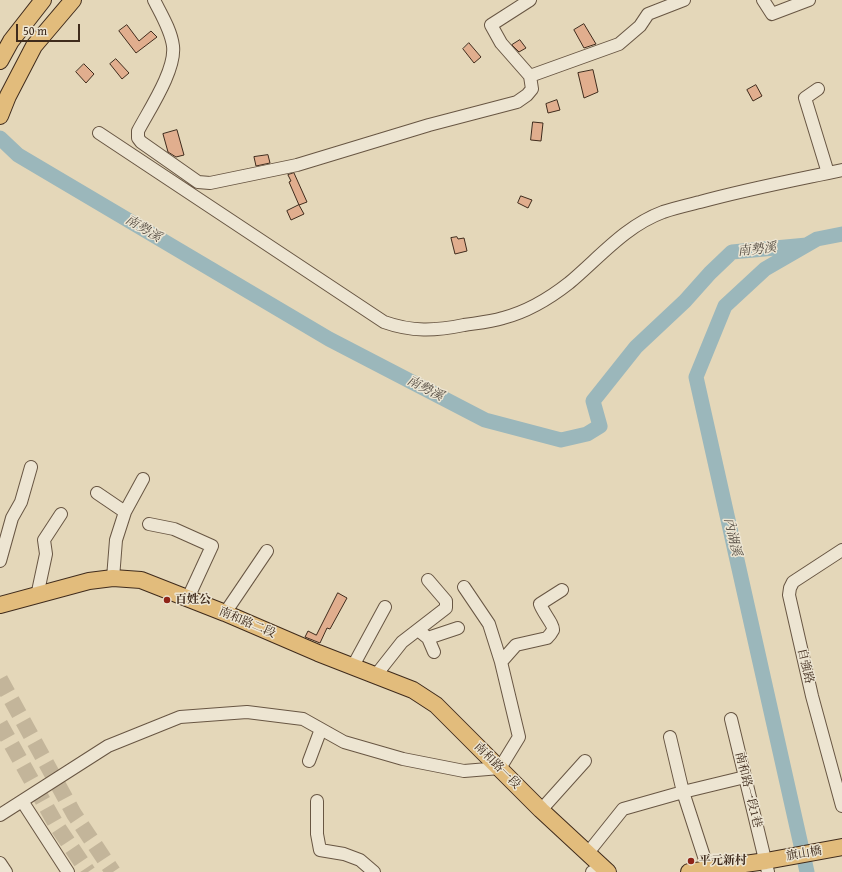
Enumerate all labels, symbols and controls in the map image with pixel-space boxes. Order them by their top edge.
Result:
scale bar [18,16,82,42]
text: 50 m [23,22,47,39]
water label: 南勢溪 [122,212,164,246]
water label: 南勢溪 [737,240,777,260]
water label: 南勢溪 [404,373,446,405]
water label: 內湖溪 [720,516,744,558]
place label: 百姓公 [175,593,211,607]
marker: 百姓公 [162,595,172,605]
street label: 南和路二段 [217,605,277,641]
street label: 自強路 [794,647,816,685]
street label: 南和路一段 [471,740,523,792]
street label: 南和路一段1巷 [732,751,764,829]
street label: 旗山橋 [785,844,823,864]
place label: 平元新村 [699,854,747,868]
marker: 平元新村 [686,856,696,866]

